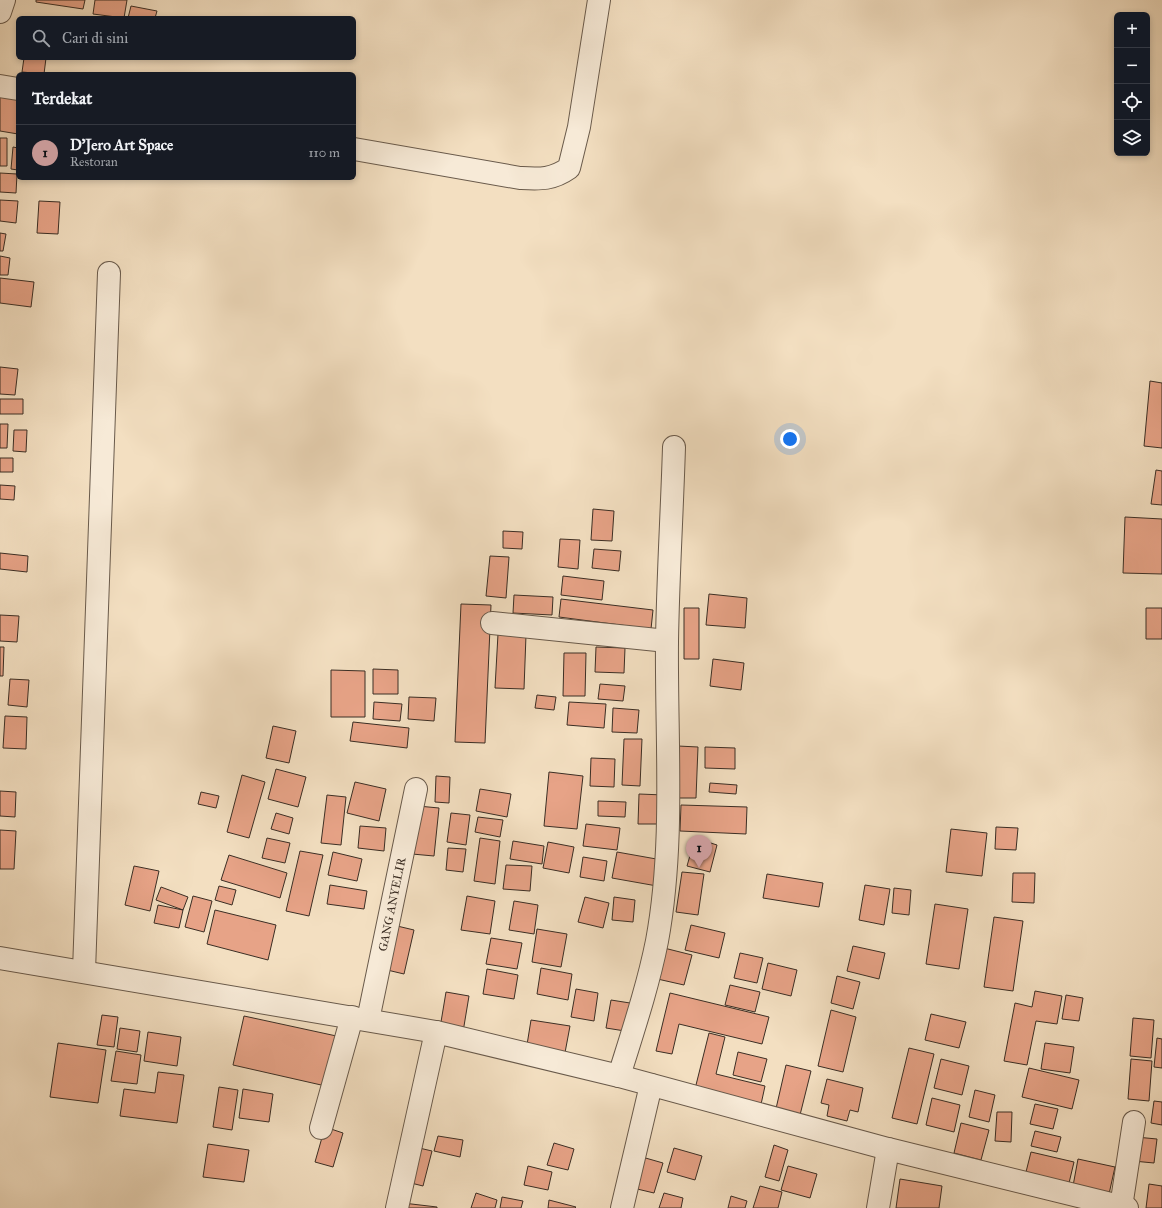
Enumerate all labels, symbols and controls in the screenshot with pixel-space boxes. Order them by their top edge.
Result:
map controls [1114,12,1150,156]
button: + [1114,12,1150,48]
search box [16,16,356,60]
icon: search [30,27,52,49]
text: Cari di sini [62,29,128,47]
button: − [1114,48,1150,84]
button: locate [1114,84,1150,120]
text: Terdekat [32,88,92,109]
button: layers [1114,120,1150,156]
text: D'Jero Art Space [70,136,173,154]
text: 1 [42,145,48,161]
text: 110 m [308,145,340,161]
text: Restoran [70,154,118,170]
your location [780,429,800,449]
pin: 1 [686,835,712,868]
street label: GANG ANYELIR [375,856,409,953]

